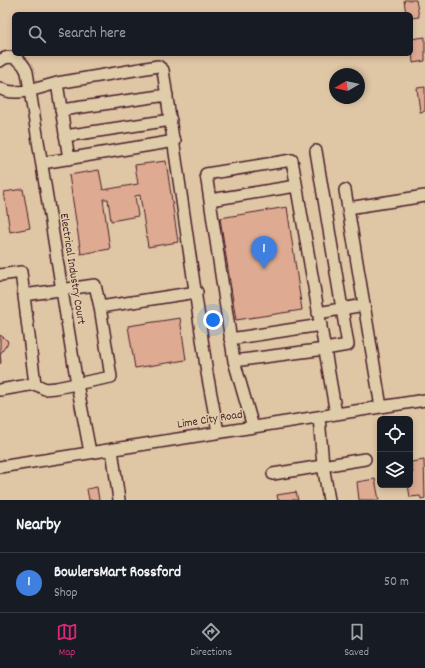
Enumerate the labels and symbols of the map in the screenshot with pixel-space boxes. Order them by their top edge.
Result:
north arrow [329,68,365,104]
street label: Electrical Industry Court [55,212,89,326]
pin: 1 [251,236,277,269]
your location [203,310,223,330]
street label: Lime City Road [176,406,244,434]

